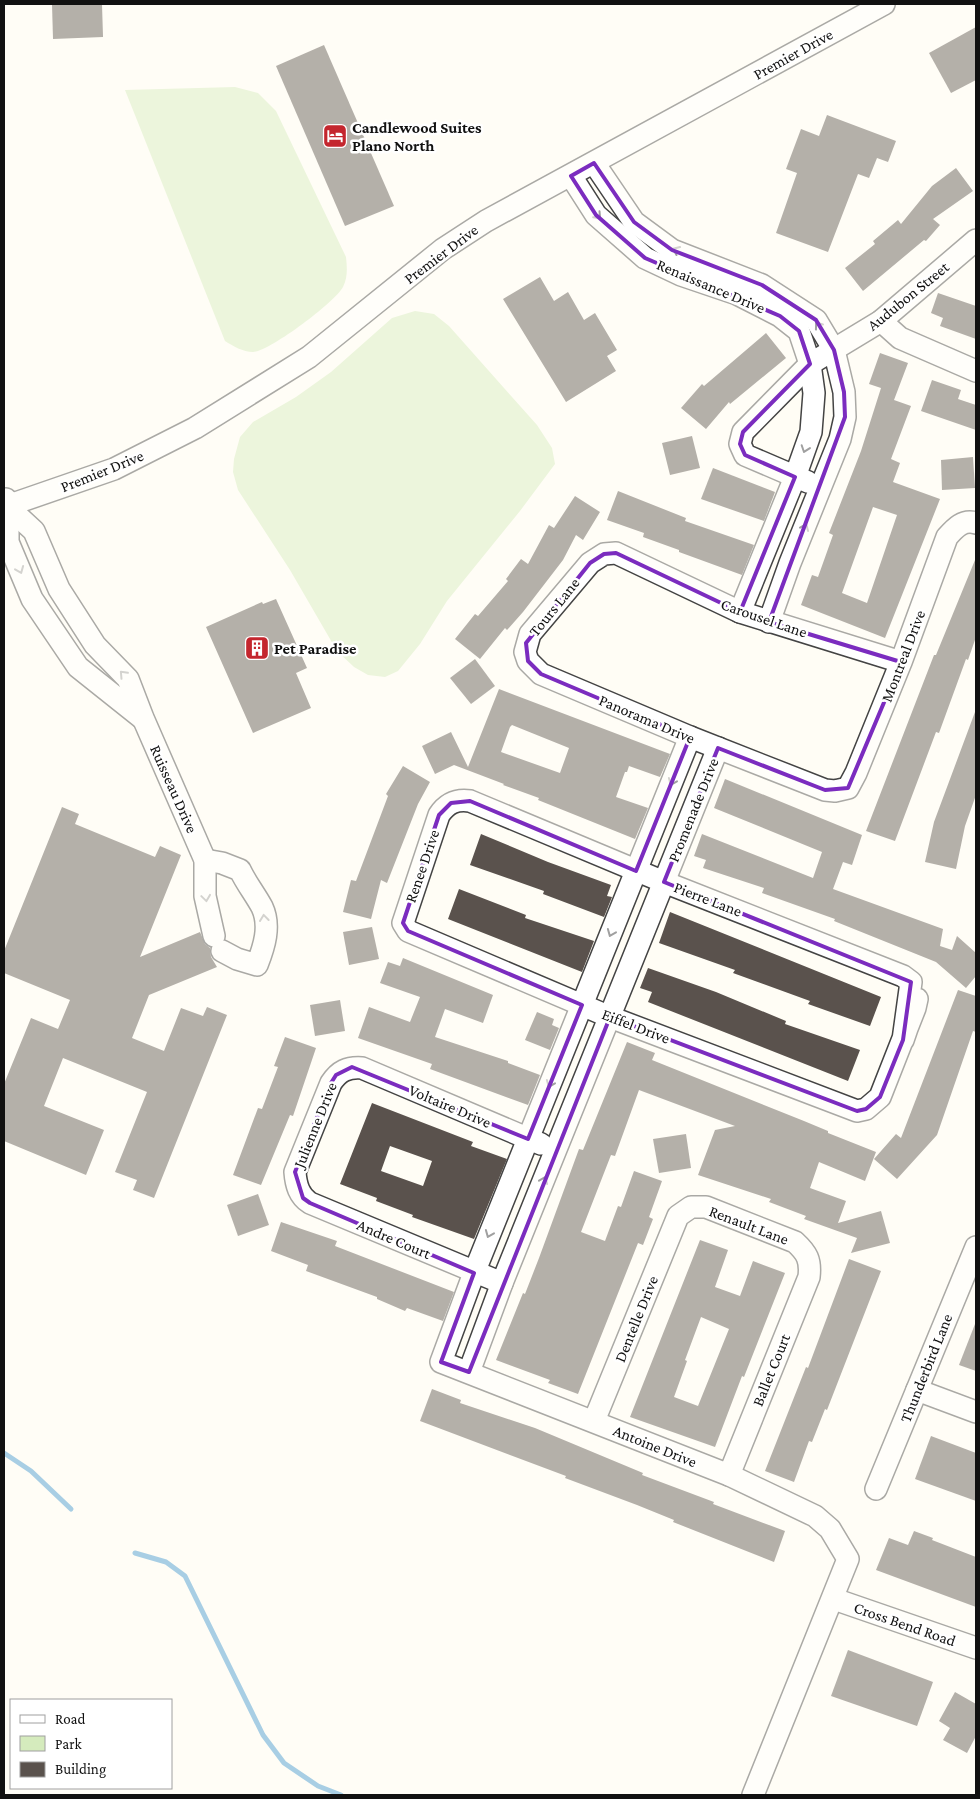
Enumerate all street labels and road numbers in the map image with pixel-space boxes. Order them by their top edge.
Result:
street label: Premier Drive [750,25,836,83]
street label: Premier Drive [401,221,481,287]
street label: Renaissance Drive [654,256,768,316]
street label: Audubon Street [864,258,953,334]
street label: Premier Drive [58,447,146,495]
street label: Tours Lane [525,574,583,640]
street label: Carousel Lane [719,595,809,641]
street label: Montreal Drive [878,608,928,704]
street label: Panorama Drive [596,691,698,747]
street label: Ruisseau Drive [147,742,201,836]
street label: Promenade Drive [664,756,722,864]
street label: Renee Drive [402,827,442,905]
street label: Pierre Lane [672,878,744,920]
street label: Eiffel Drive [600,1005,672,1047]
street label: Julienne Drive [289,1080,341,1172]
street label: Voltaire Drive [406,1081,494,1131]
street label: Renault Lane [707,1202,791,1248]
street label: Andre Court [355,1216,434,1262]
street label: Dentelle Drive [611,1273,661,1365]
street label: Thunderbird Lane [896,1311,956,1425]
street label: Ballet Court [749,1331,794,1409]
street label: Antoine Drive [611,1422,699,1470]
street label: Cross Bend Road [852,1599,959,1650]

